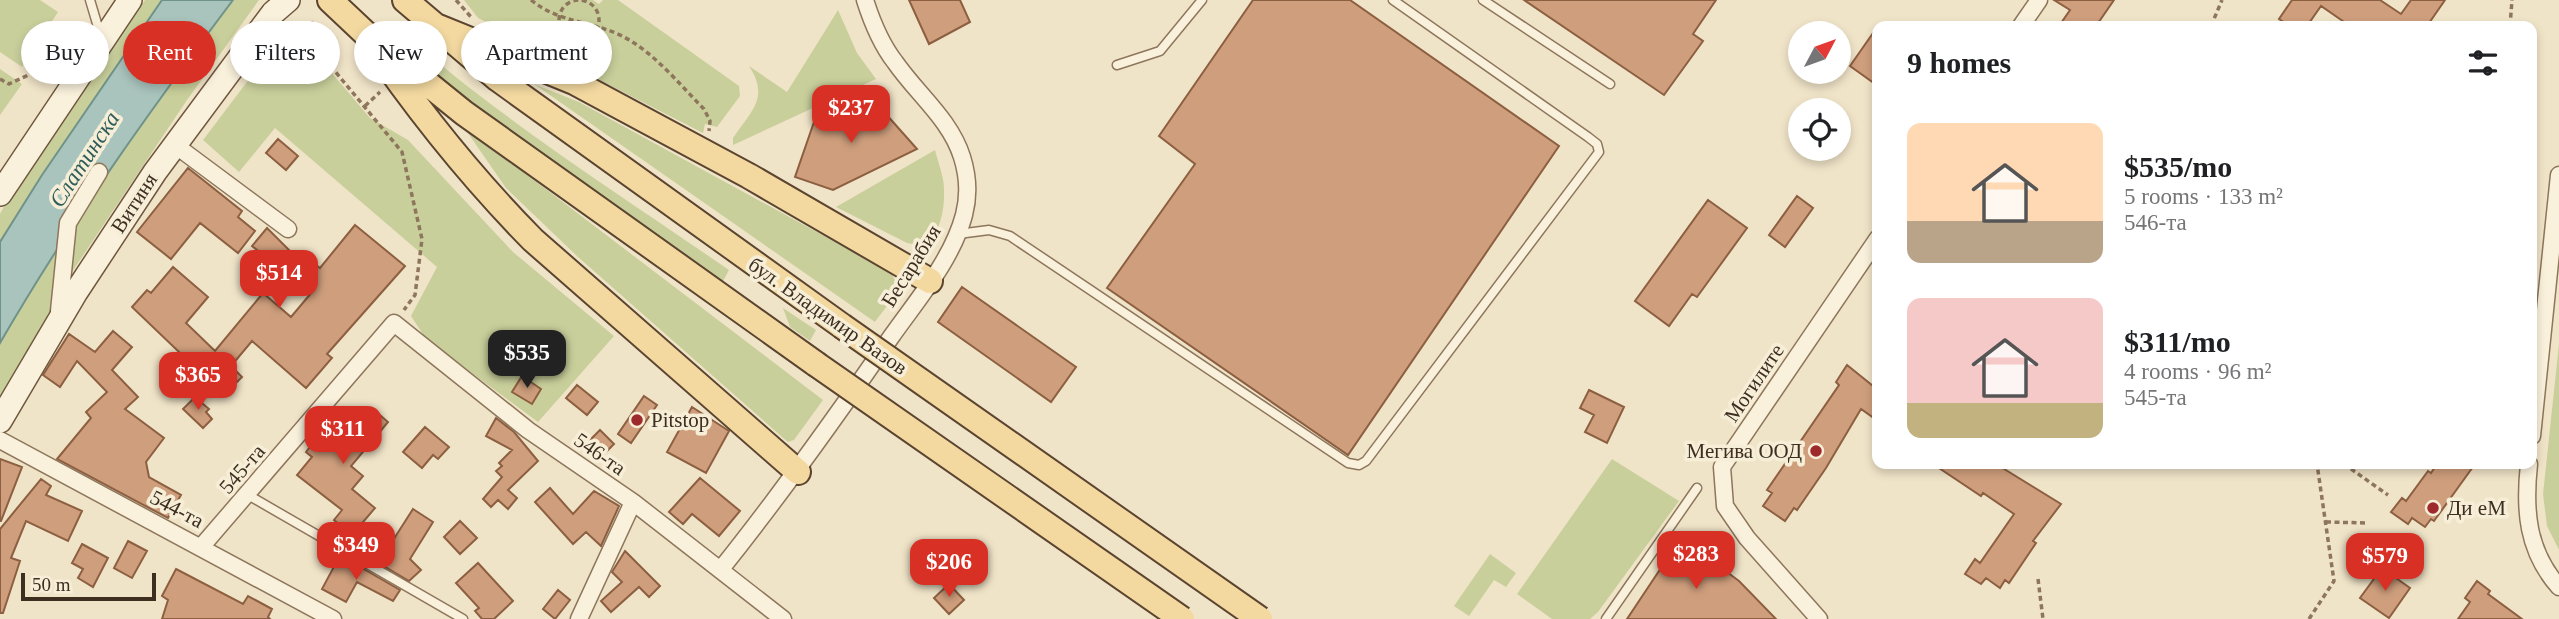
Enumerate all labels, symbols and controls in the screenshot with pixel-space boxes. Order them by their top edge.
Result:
chip: Buy [21,21,109,84]
chip: Rent [123,21,216,84]
chip: Filters [230,21,340,84]
chip: New [354,21,447,84]
chip: Apartment [461,21,612,84]
north arrow [1788,21,1852,84]
map controls [1788,21,1851,161]
icon: filters [2464,44,2502,82]
text: 9 homes [1907,46,2011,79]
pin: $237 [810,86,892,145]
text: $237 [828,95,874,120]
button: locate [1788,98,1851,161]
water label: Слатинска [44,107,124,212]
text: $535/mo [2124,150,2232,183]
icon: home [1963,151,2047,235]
street label: Витиня [106,168,162,237]
text: 5 rooms · 133 m² [2124,184,2283,209]
text: 546-та [2124,210,2187,235]
street label: Бесарабия [876,220,946,311]
pin: $514 [238,250,320,310]
street label: бул. Владимир Вазов [744,252,912,380]
text: $514 [256,260,302,285]
text: $311/mo [2124,325,2231,358]
icon: home [1963,326,2047,410]
pin: $535 [486,330,568,390]
text: $535 [504,340,550,365]
street label: Могилите [1719,340,1789,426]
pin: $365 [157,352,239,412]
text: 4 rooms · 96 m² [2124,359,2271,384]
text: $365 [175,362,221,387]
text: 545-та [2124,385,2187,410]
pin: $311 [302,406,384,466]
place label: Pitstop [651,408,709,432]
marker: Pitstop [629,412,645,428]
text: $311 [321,416,365,441]
street label: 546-та [570,428,631,481]
street label: 545-та [214,439,270,498]
place label: Мегива ООД [1687,439,1802,463]
marker: Мегива ООД [1808,443,1824,459]
street label: 544-та [146,485,209,533]
place label: Ди еМ [2447,496,2506,520]
marker: Ди еМ [2425,500,2441,516]
pin: $349 [315,522,397,582]
text: $349 [333,532,379,557]
pin: $283 [1655,532,1737,591]
pin: $579 [2344,534,2426,593]
pin: $206 [908,540,990,599]
text: $283 [1673,541,1719,566]
text: $579 [2362,543,2408,568]
text: $206 [926,549,972,574]
scale bar [21,570,156,602]
text: 50 m [32,574,71,595]

